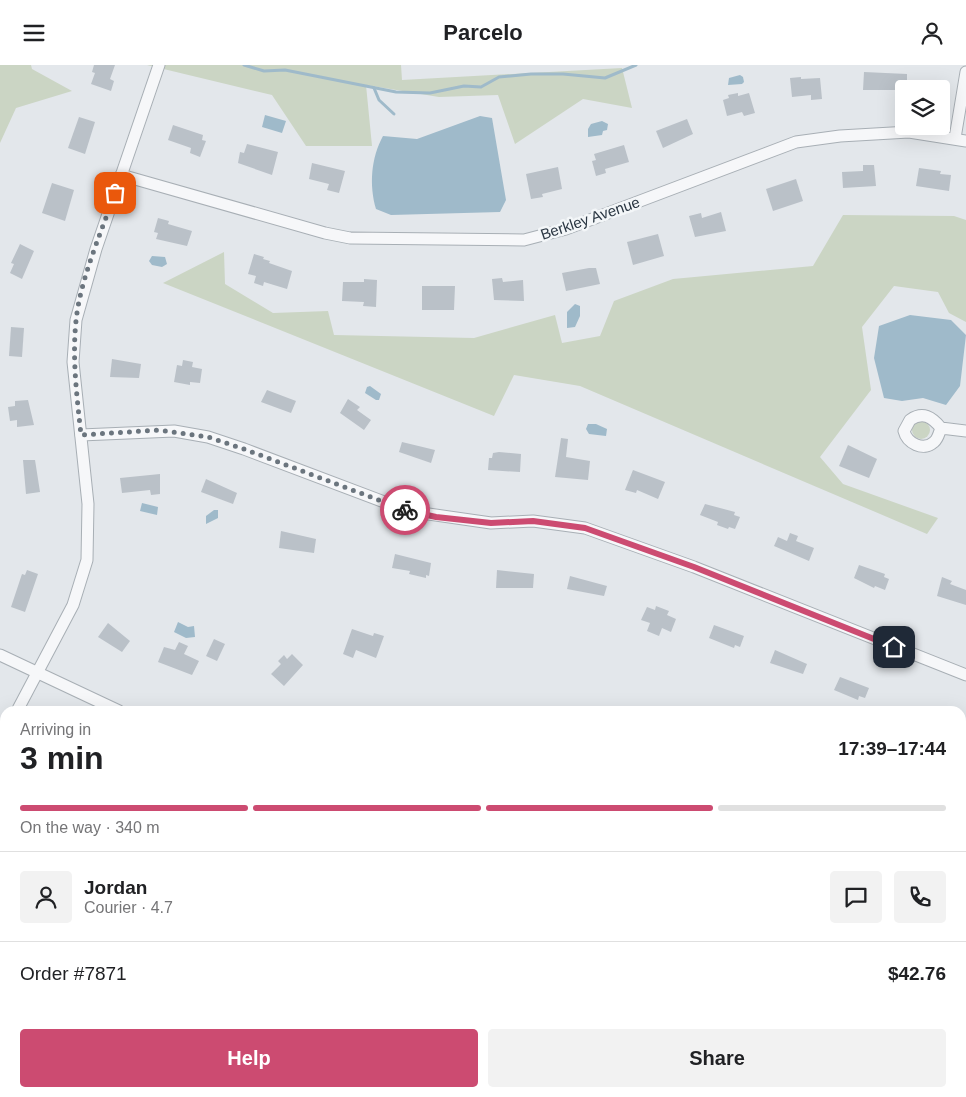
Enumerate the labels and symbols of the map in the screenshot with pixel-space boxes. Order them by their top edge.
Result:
pin [94,172,136,214]
street label: Berkley Avenue [538,193,642,243]
courier [380,485,430,535]
pin [873,626,915,668]

